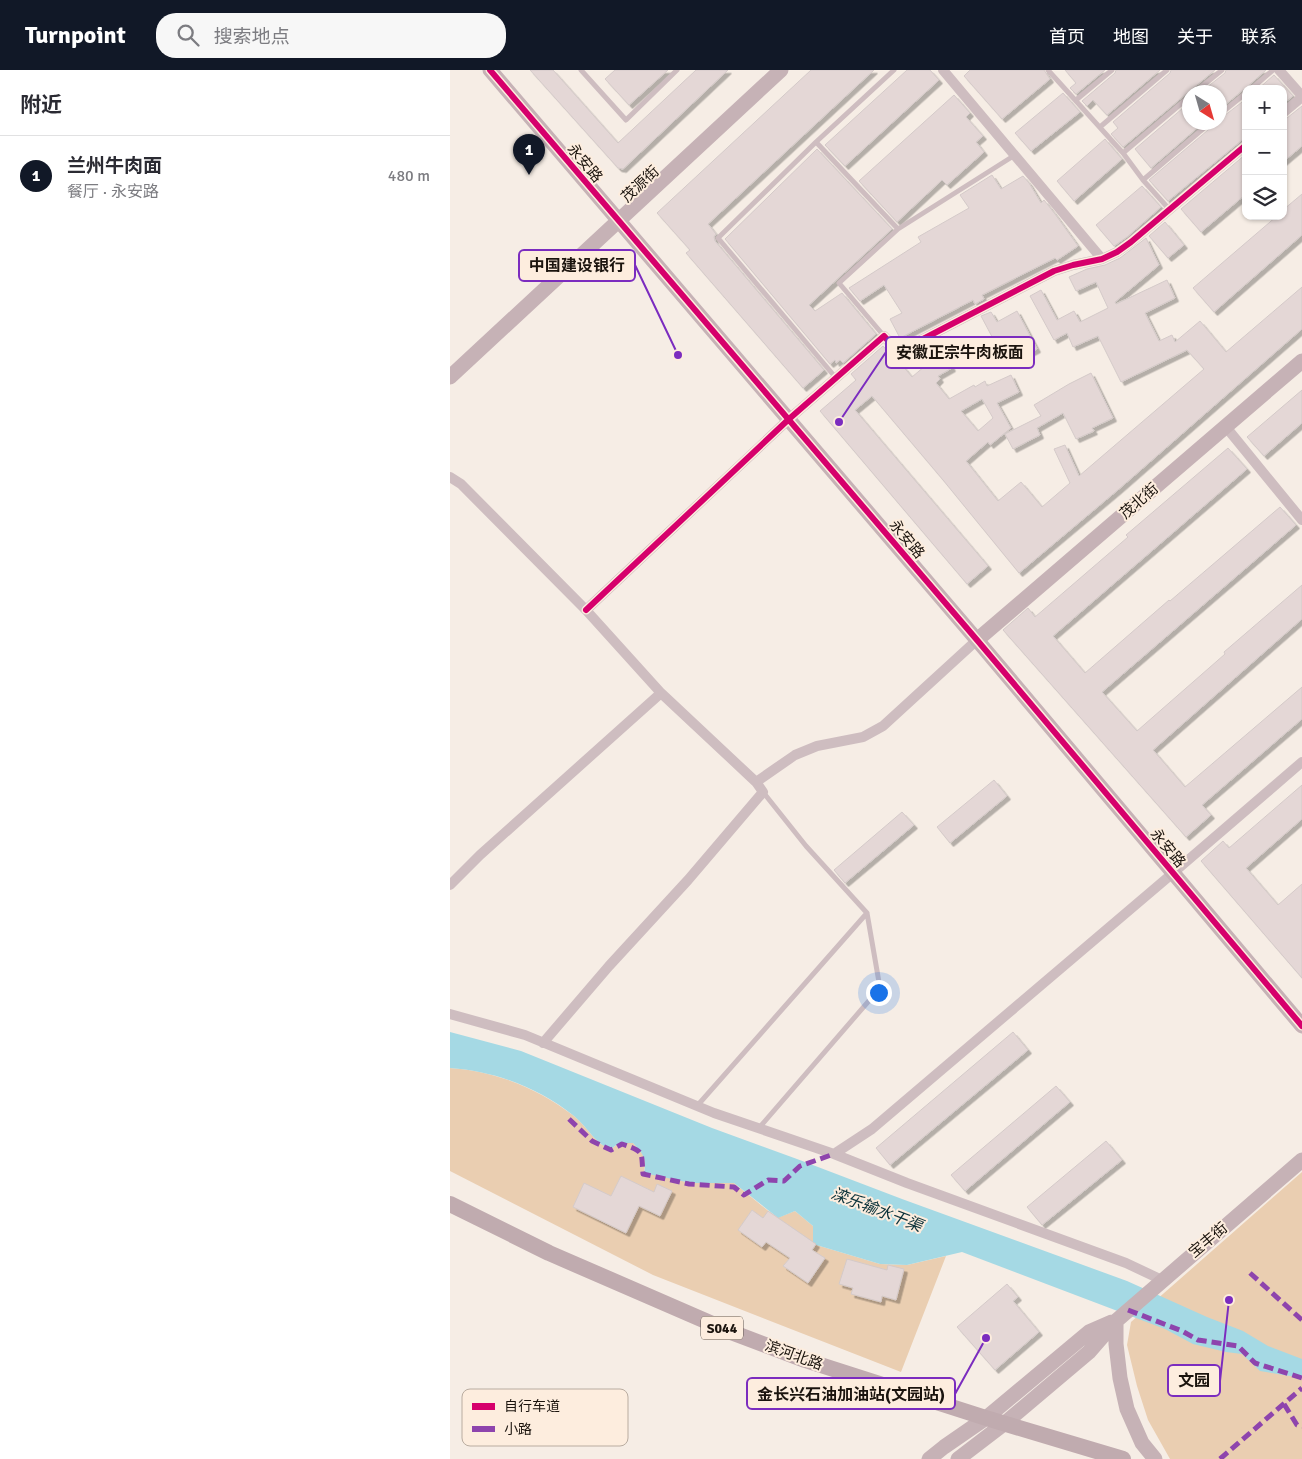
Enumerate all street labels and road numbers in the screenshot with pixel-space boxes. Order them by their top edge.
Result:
street label: 永安路 [564,140,606,186]
street label: 茂源街 [617,162,663,206]
street label: 茂北街 [1116,479,1162,523]
street label: 永安路 [886,516,928,562]
street label: 永安路 [1147,825,1189,871]
street label: 宝丰街 [1185,1219,1231,1261]
road number: S044 [701,1316,743,1340]
street label: 滨河北路 [763,1336,825,1374]

